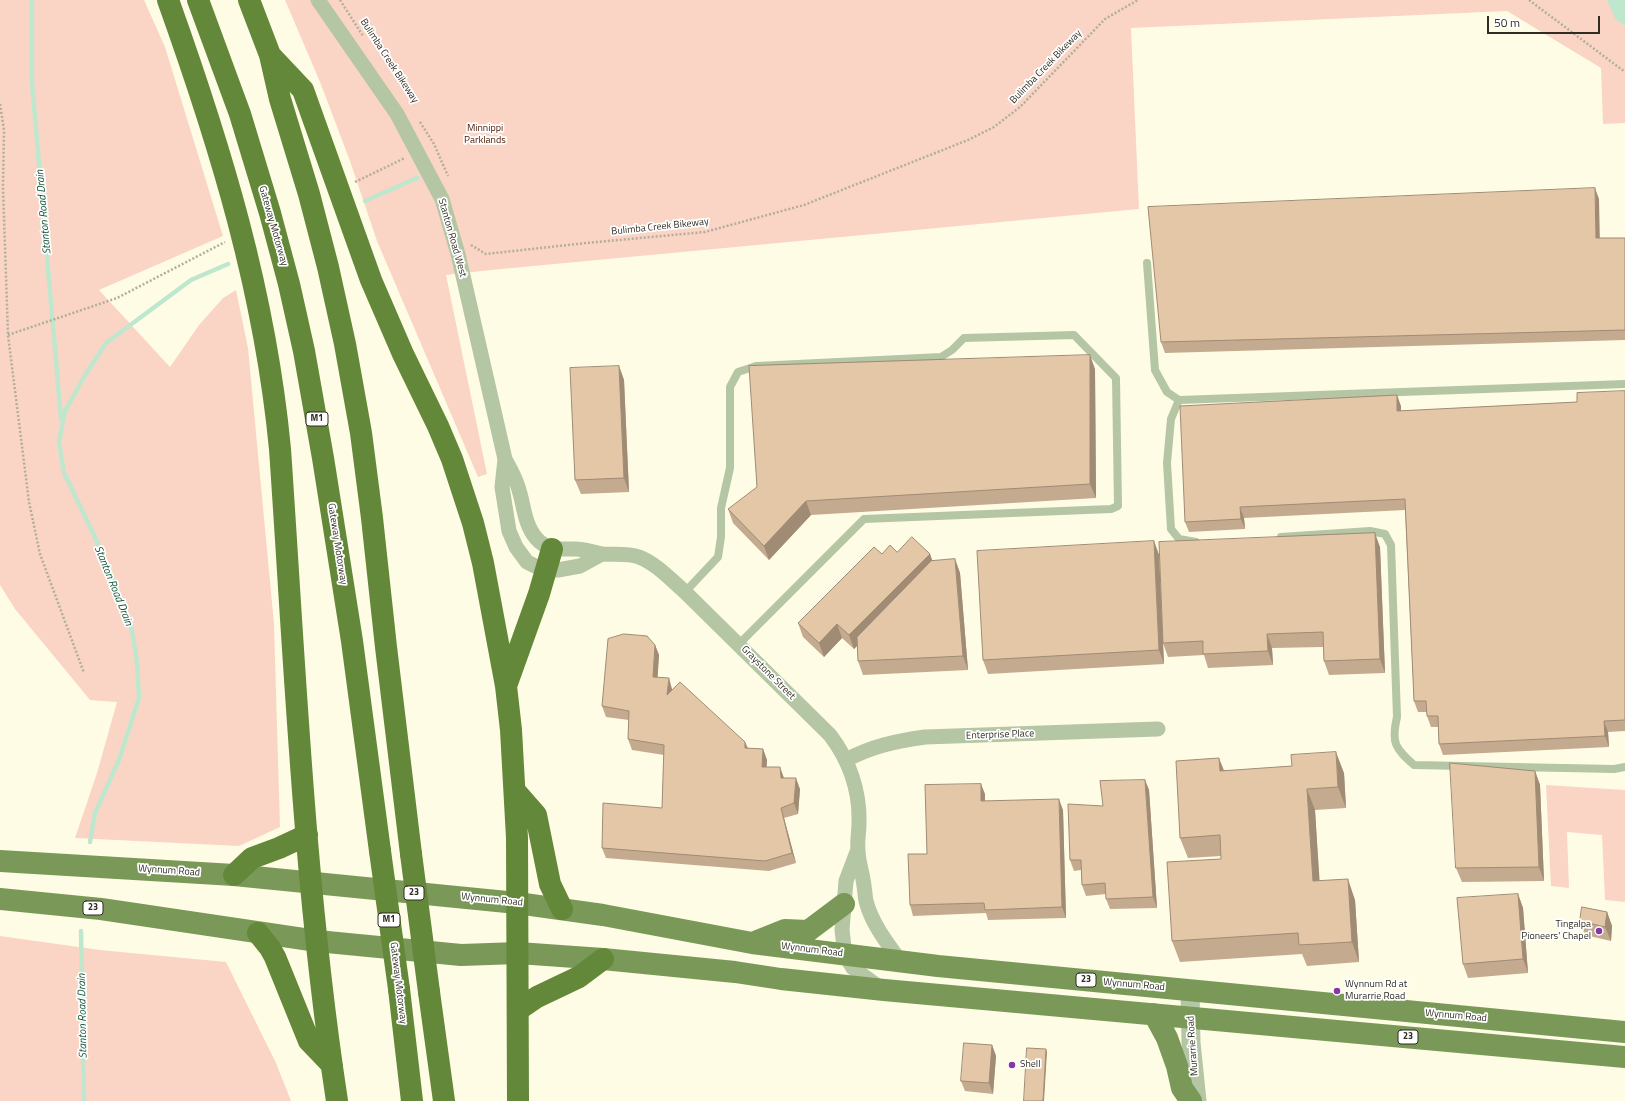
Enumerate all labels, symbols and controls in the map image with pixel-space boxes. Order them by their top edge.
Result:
scale bar [1489,8,1602,34]
text: 50 m [1494,13,1520,32]
street label: Bulimba Creek Bikeway [357,17,421,105]
street label: Bulimba Creek Bikeway [1008,28,1084,106]
park label: Minnippi Parklands [464,123,506,146]
water label: Stanton Road Drain [34,169,54,255]
street label: Gateway Motorway [256,185,290,267]
street label: Stanton Road West [435,197,469,279]
street label: Bulimba Creek Bikeway [611,216,709,238]
road number: M1 [306,412,328,426]
street label: Gateway Motorway [325,502,349,586]
water label: Stanton Road Drain [91,544,135,628]
street label: Graystone Street [739,644,797,702]
street label: Enterprise Place [966,728,1034,742]
street label: Wynnum Road [138,863,200,879]
road number: 23 [404,886,424,900]
street label: Wynnum Road [461,891,523,909]
road number: 23 [83,901,103,915]
road number: M1 [378,913,400,927]
place label: Tingalpa Pioneers' Chapel [1521,919,1591,942]
marker: Tingalpa Pioneers' Chapel [1594,926,1604,936]
street label: Wynnum Road [781,940,843,960]
street label: Gateway Motorway [387,941,409,1025]
water label: Stanton Road Drain [76,973,90,1059]
road number: 23 [1076,973,1096,987]
street label: Wynnum Road [1103,976,1165,994]
place label: Wynnum Rd at Murarrie Road [1345,979,1407,1002]
marker: Wynnum Rd at Murarrie Road [1332,986,1342,996]
street label: Wynnum Road [1425,1007,1487,1025]
street label: Murarrie Road [1185,1016,1201,1076]
road number: 23 [1398,1030,1418,1044]
place label: Shell [1020,1059,1040,1071]
marker: Shell [1007,1060,1017,1070]

